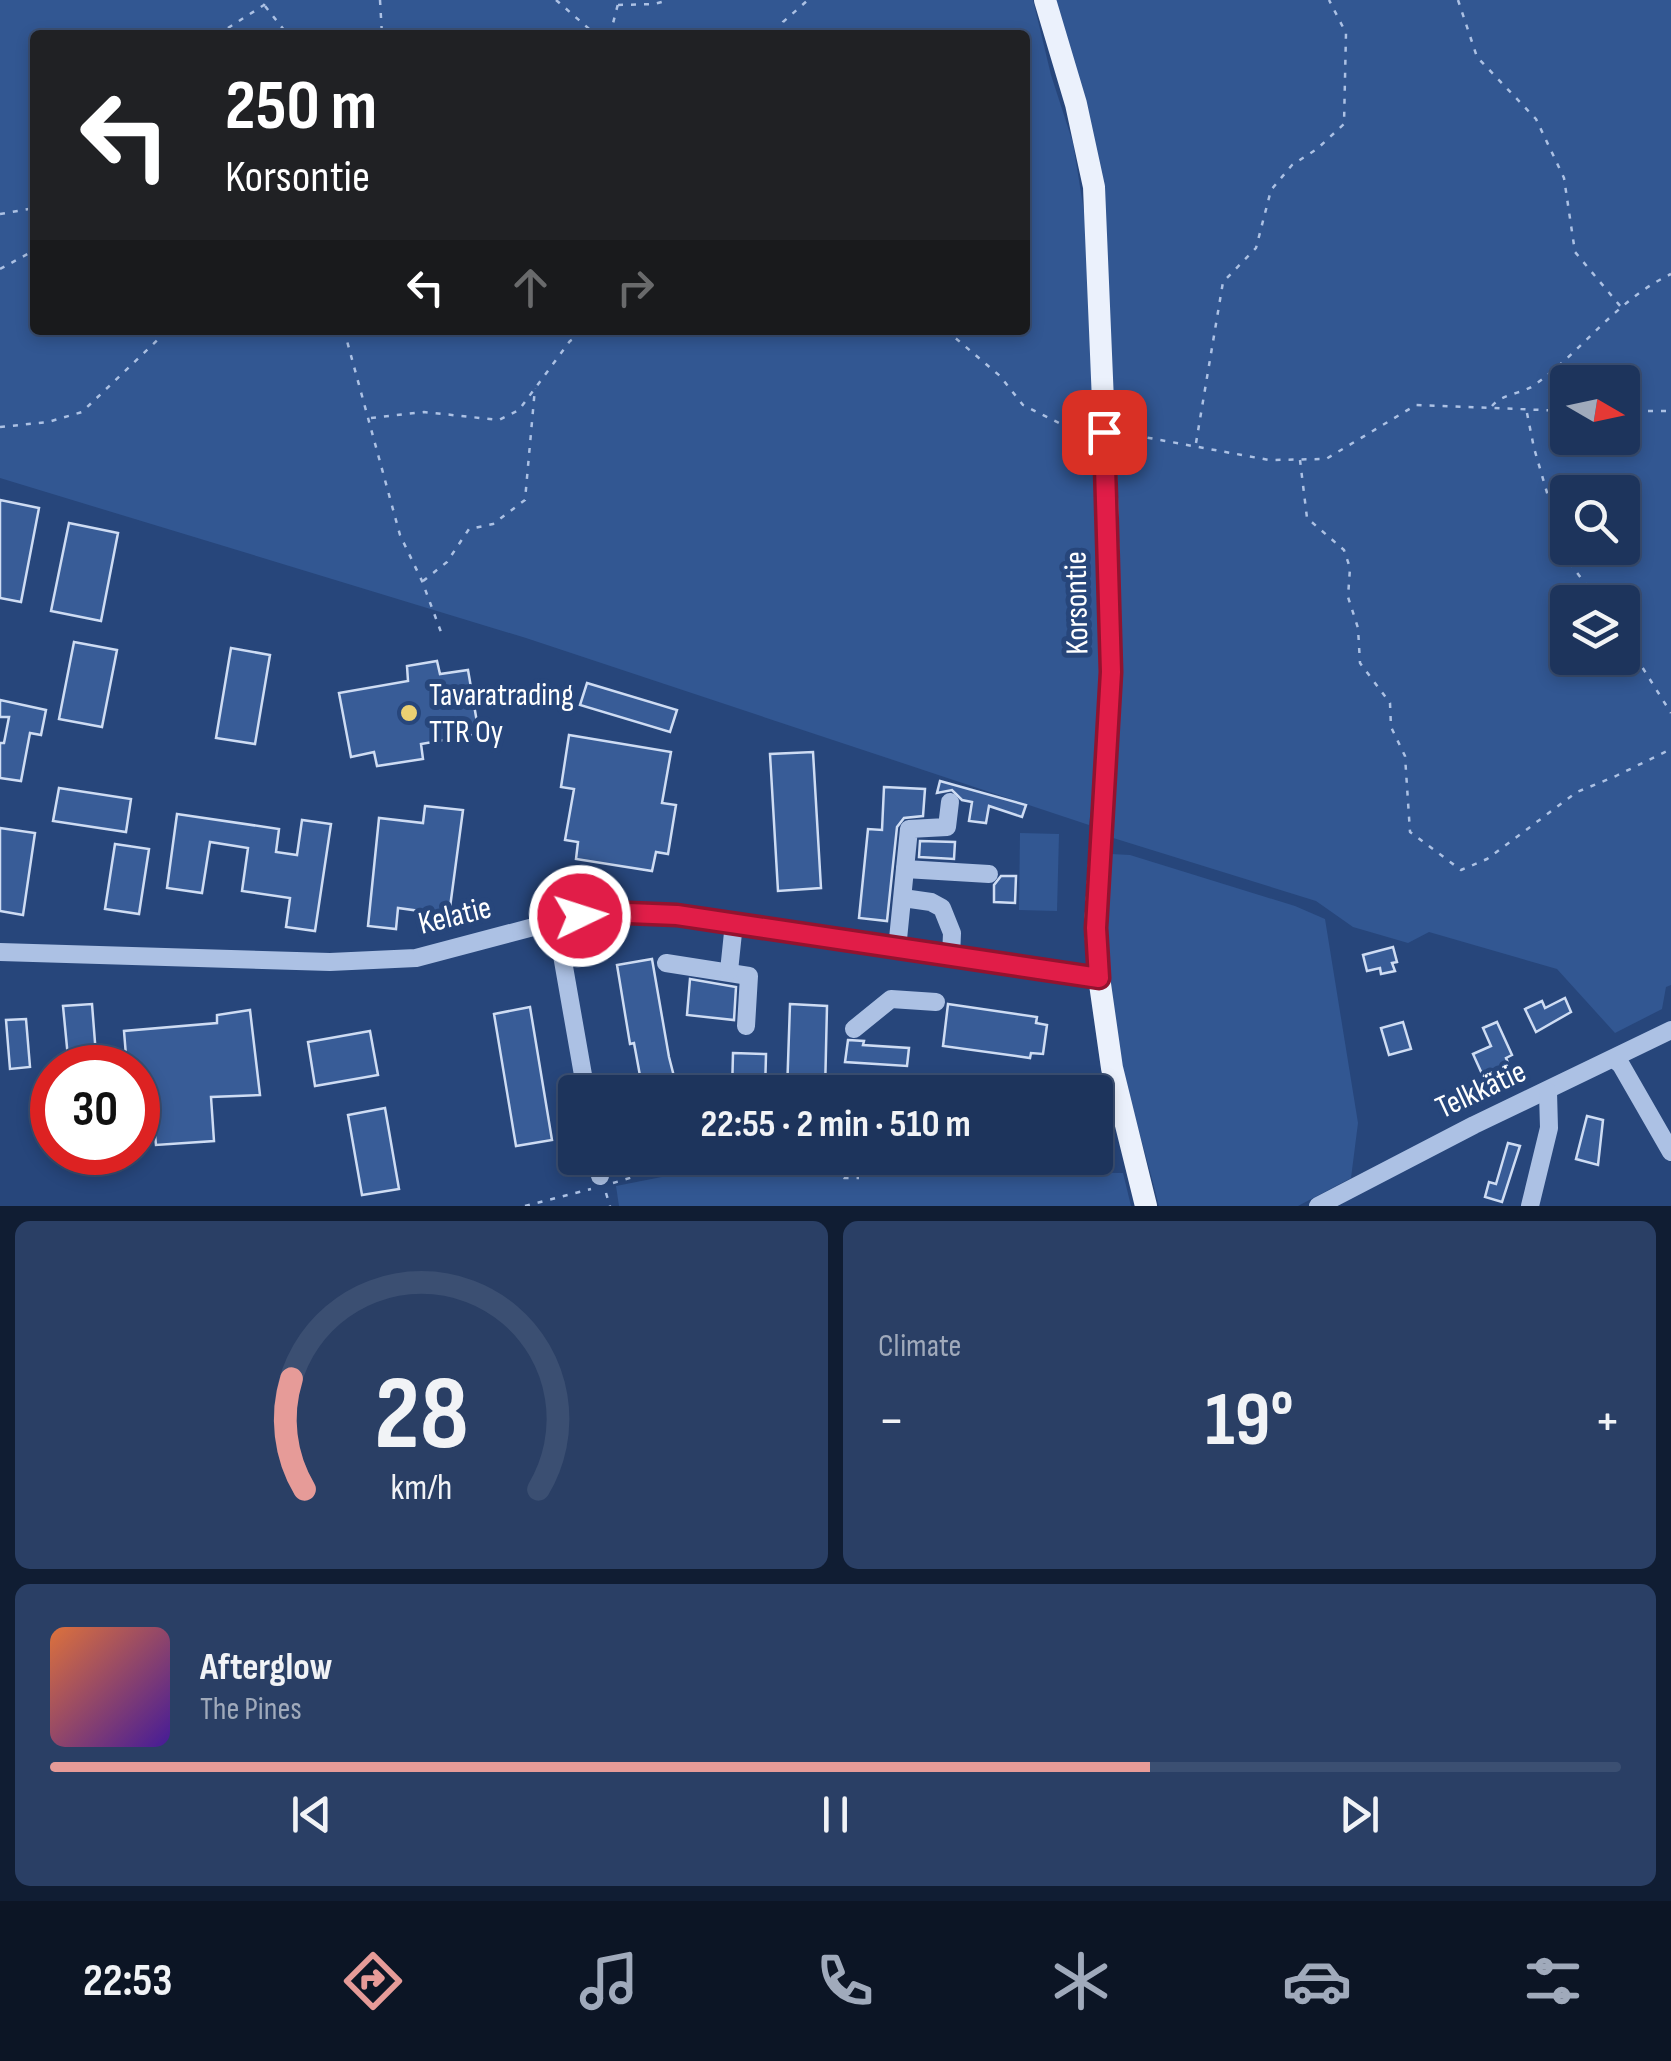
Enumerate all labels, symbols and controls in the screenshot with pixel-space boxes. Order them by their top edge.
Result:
text: 250 m [225,65,377,149]
icon: left [60,70,190,200]
text: Korsontie [225,150,370,205]
icon: left [398,260,453,315]
icon: ahead [503,260,558,315]
icon: right [608,260,663,315]
north arrow [1550,365,1640,455]
map controls [1550,365,1640,675]
pin [1062,390,1147,475]
icon: arrive [1077,405,1132,460]
button: search [1550,475,1640,565]
street label: Korsontie [1057,551,1097,655]
button: layers [1550,585,1640,675]
place label: Tavaratrading TTR Oy [429,676,574,752]
marker: Tavaratrading TTR Oy [398,702,420,724]
position arrow [528,864,632,968]
street label: Kelatie [415,888,495,944]
speed limit sign: 30 [30,1045,160,1175]
street label: Telkkätie [1430,1052,1532,1128]
text: 22:55 · 2 min · 510 m [700,1102,971,1147]
text: Climate [878,1327,961,1366]
text: 28 [374,1353,469,1478]
text: 19° [1205,1376,1294,1467]
text: − [878,1388,905,1455]
text: + [1594,1388,1621,1455]
text: km/h [391,1467,452,1510]
text: Afterglow [200,1645,333,1690]
text: The Pines [200,1690,302,1729]
icon: previous [284,1787,339,1842]
icon: pause [808,1787,863,1842]
icon: next [1332,1787,1387,1842]
icon: directions [338,1946,408,2016]
icon: music [574,1946,644,2016]
icon: phone [810,1946,880,2016]
icon: climate [1046,1946,1116,2016]
icon: car [1282,1946,1352,2016]
icon: filters [1518,1946,1588,2016]
text: 22:53 [83,1954,172,2009]

